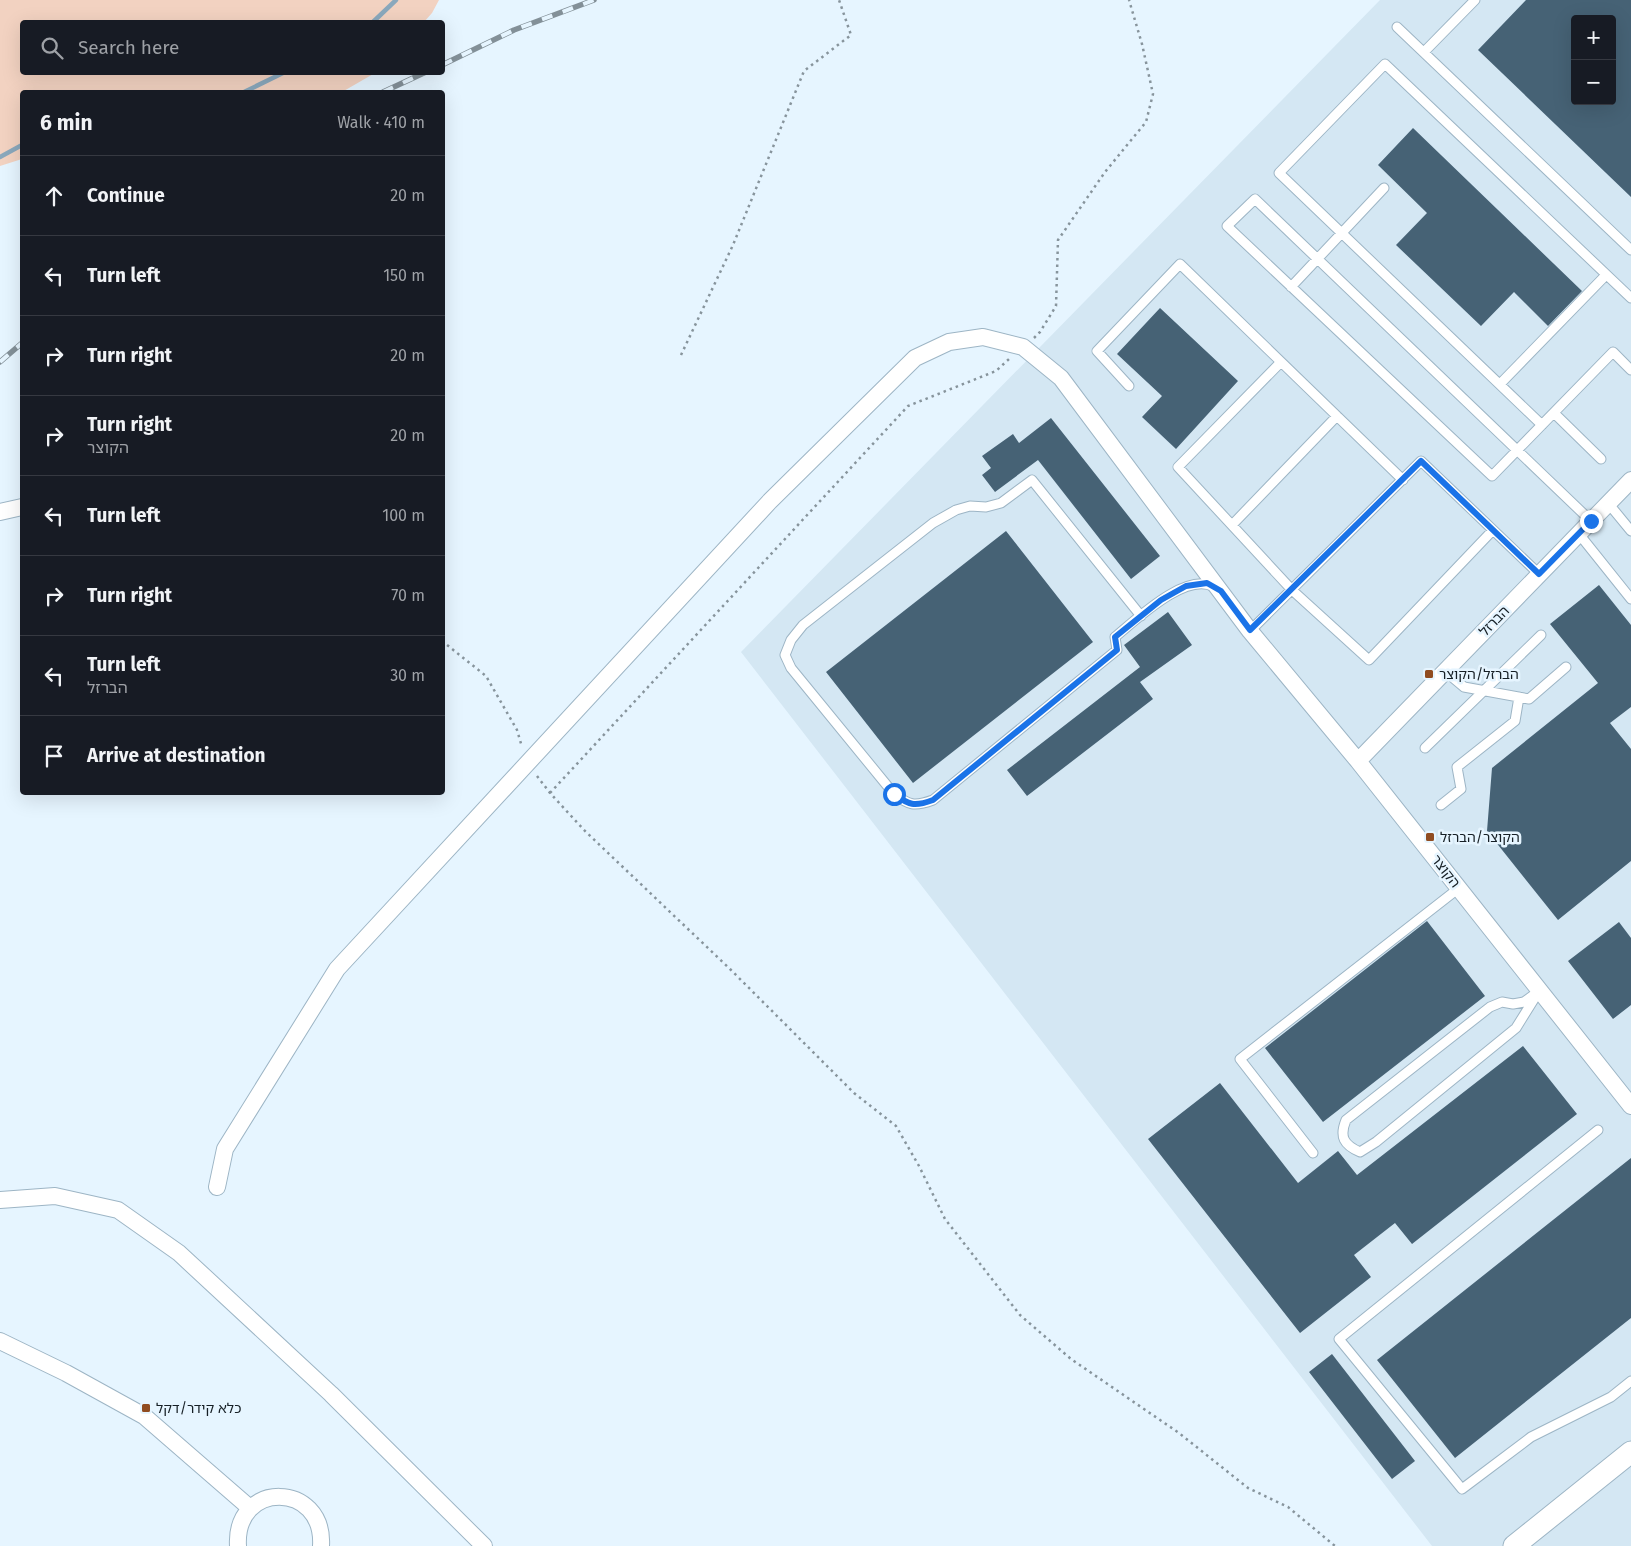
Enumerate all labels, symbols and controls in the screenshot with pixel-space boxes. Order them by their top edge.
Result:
map controls [1571,15,1616,105]
button: + [1571,15,1616,60]
search box [20,20,445,75]
icon: search [38,34,66,62]
text: Search here [78,36,179,59]
button: − [1571,60,1616,105]
text: 6 min [40,110,93,136]
text: Walk · 410 m [337,113,425,132]
icon: ahead [40,182,68,210]
text: Continue [87,184,165,207]
text: 20 m [390,186,425,205]
icon: left [40,262,68,290]
text: Turn left [87,264,161,287]
text: 150 m [383,266,425,285]
icon: right [40,342,68,370]
text: Turn right [87,344,172,367]
text: 20 m [390,346,425,365]
text: Turn right [87,413,172,436]
icon: right [40,422,68,450]
text: 20 m [390,426,425,445]
text: הקוצר [87,438,129,457]
icon: left [40,502,68,530]
text: Turn left [87,504,161,527]
text: 100 m [382,506,425,525]
route end [1580,510,1603,533]
icon: right [40,582,68,610]
text: Turn right [87,584,172,607]
text: 70 m [391,586,425,605]
street label: הברזל [1476,603,1513,640]
text: Turn left [87,653,161,676]
icon: left [40,662,68,690]
text: 30 m [390,666,425,685]
place label: הברזל/הקוצר [1439,666,1519,683]
marker: הברזל/הקוצר [1423,668,1435,680]
text: הברזל [87,678,128,697]
icon: arrive [40,742,68,770]
text: Arrive at destination [87,744,266,767]
route start [883,783,906,806]
place label: הקוצר/הברזל [1440,829,1520,846]
marker: הקוצר/הברזל [1424,831,1436,843]
street label: הקוצר [1428,852,1464,891]
place label: כלא קידר/דקל [156,1400,241,1417]
marker: כלא קידר/דקל [140,1402,152,1414]

